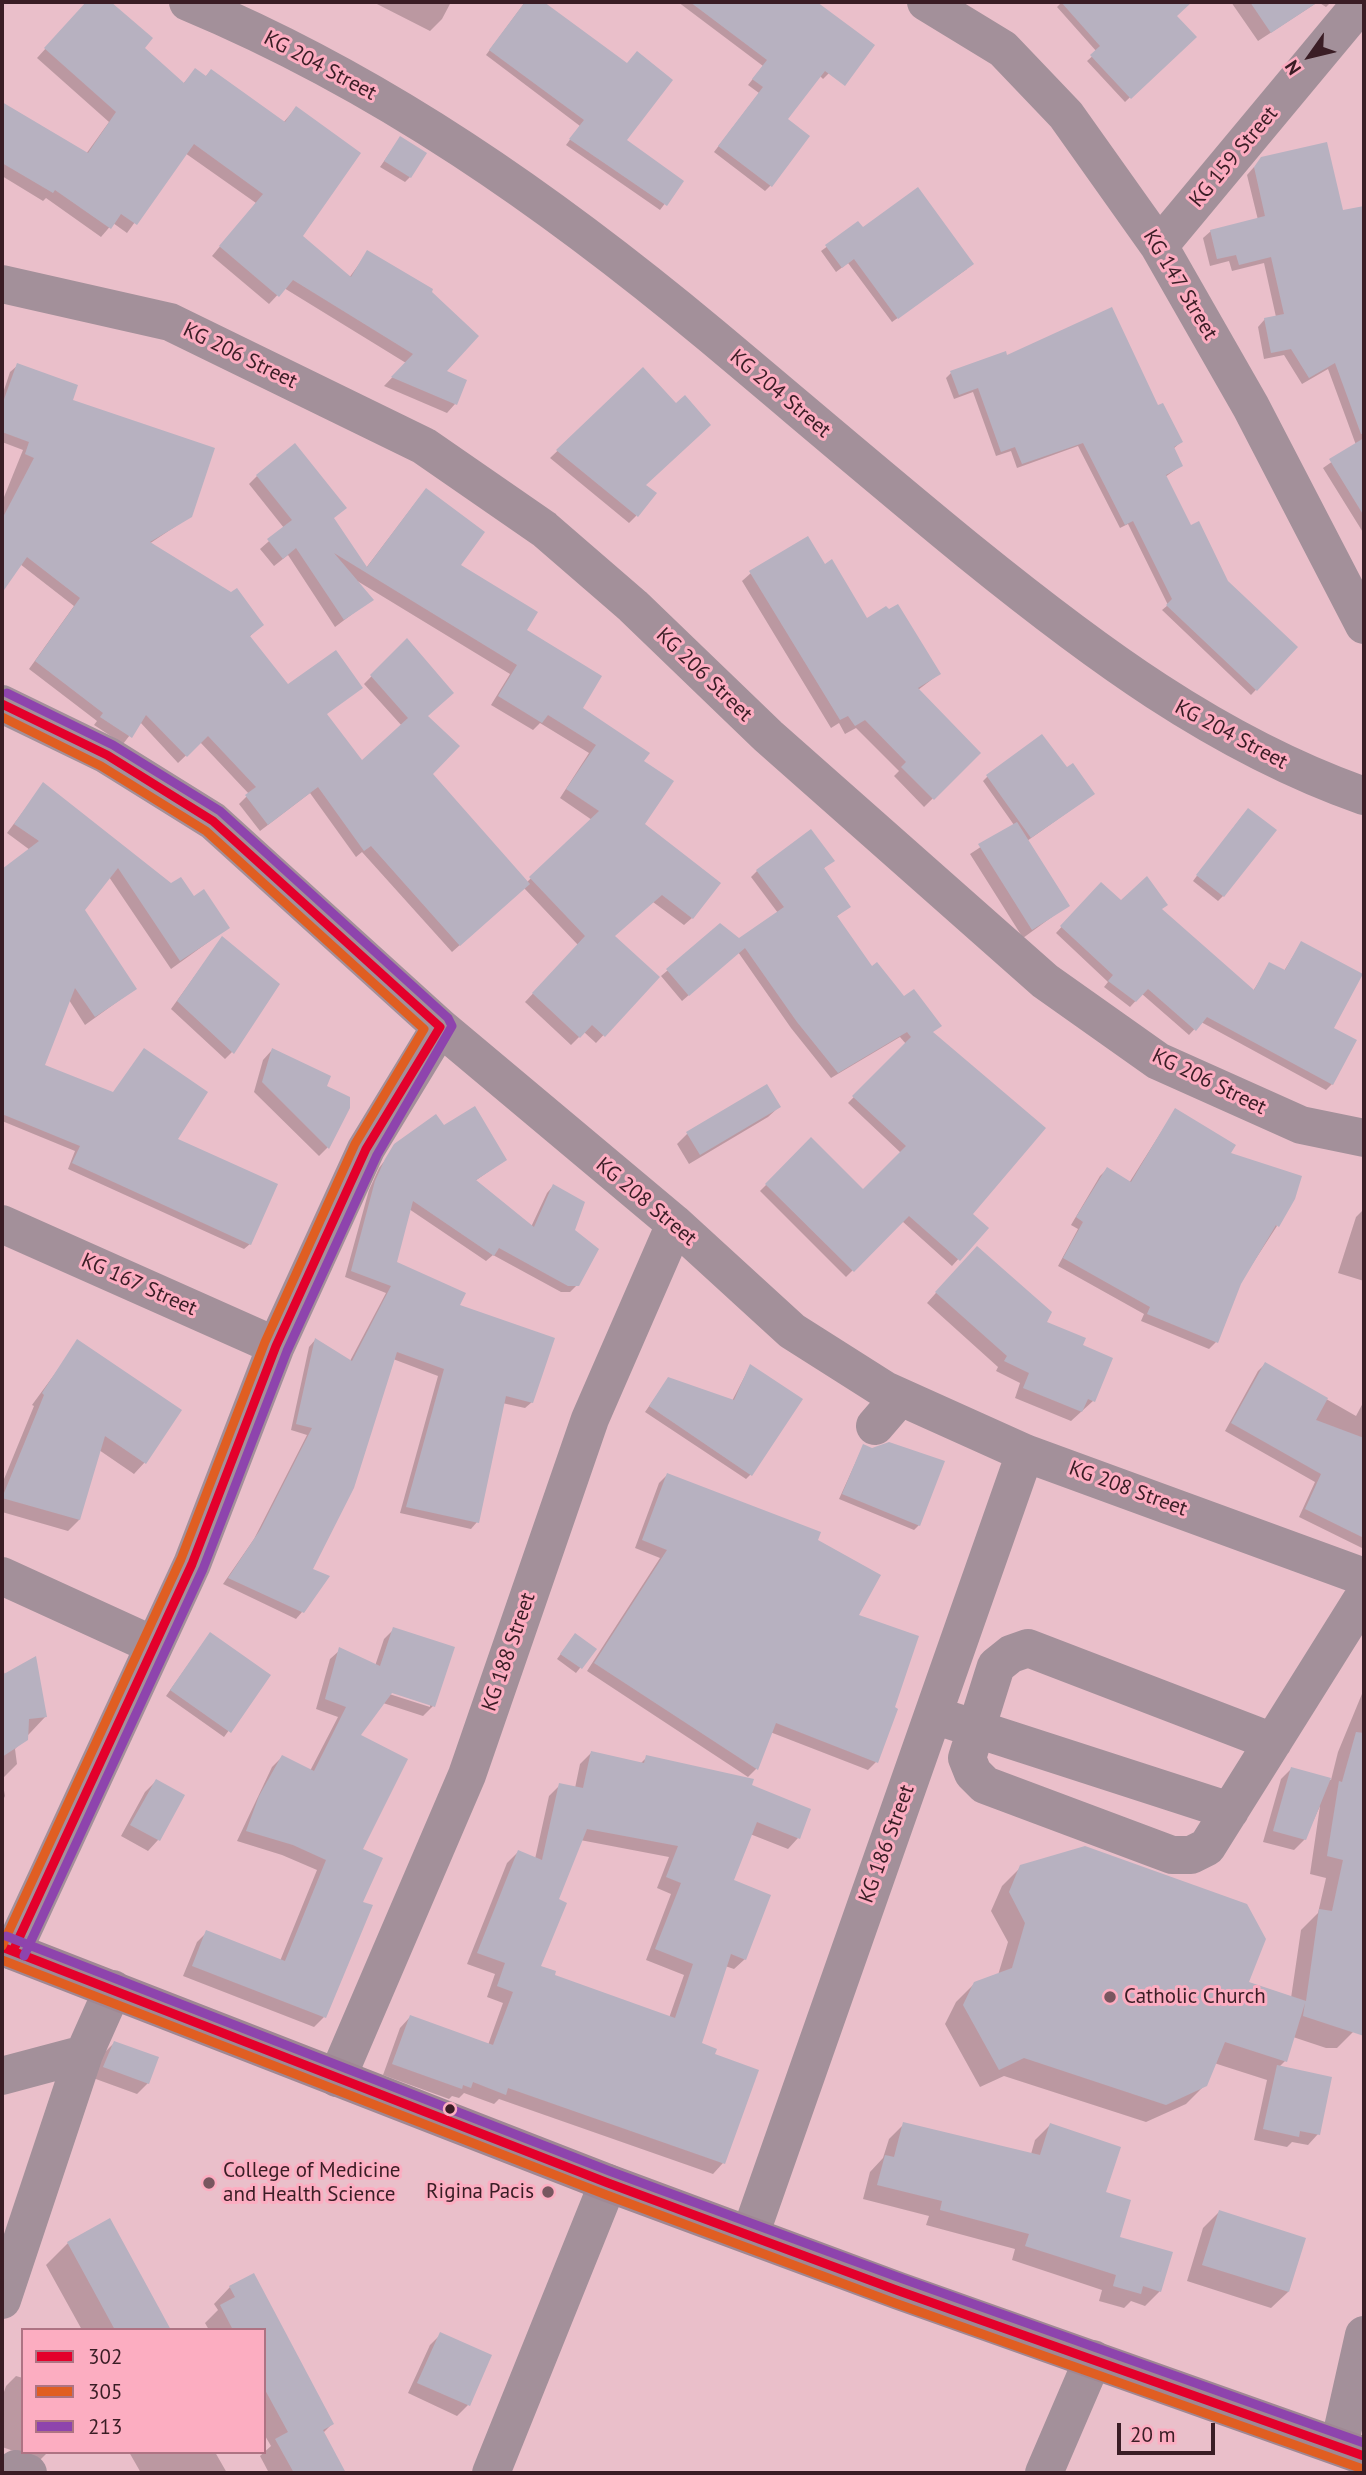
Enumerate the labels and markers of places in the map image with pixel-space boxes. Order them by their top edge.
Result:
place label: Catholic Church [1124,1984,1266,2010]
marker: Catholic Church [1102,1989,1118,2005]
unlabelled marker [443,2102,457,2116]
place label: College of Medicine and Health Science [223,2158,401,2208]
marker: College of Medicine and Health Science [201,2175,217,2191]
place label: Rigina Pacis [426,2179,534,2205]
marker: Rigina Pacis [540,2184,556,2200]

